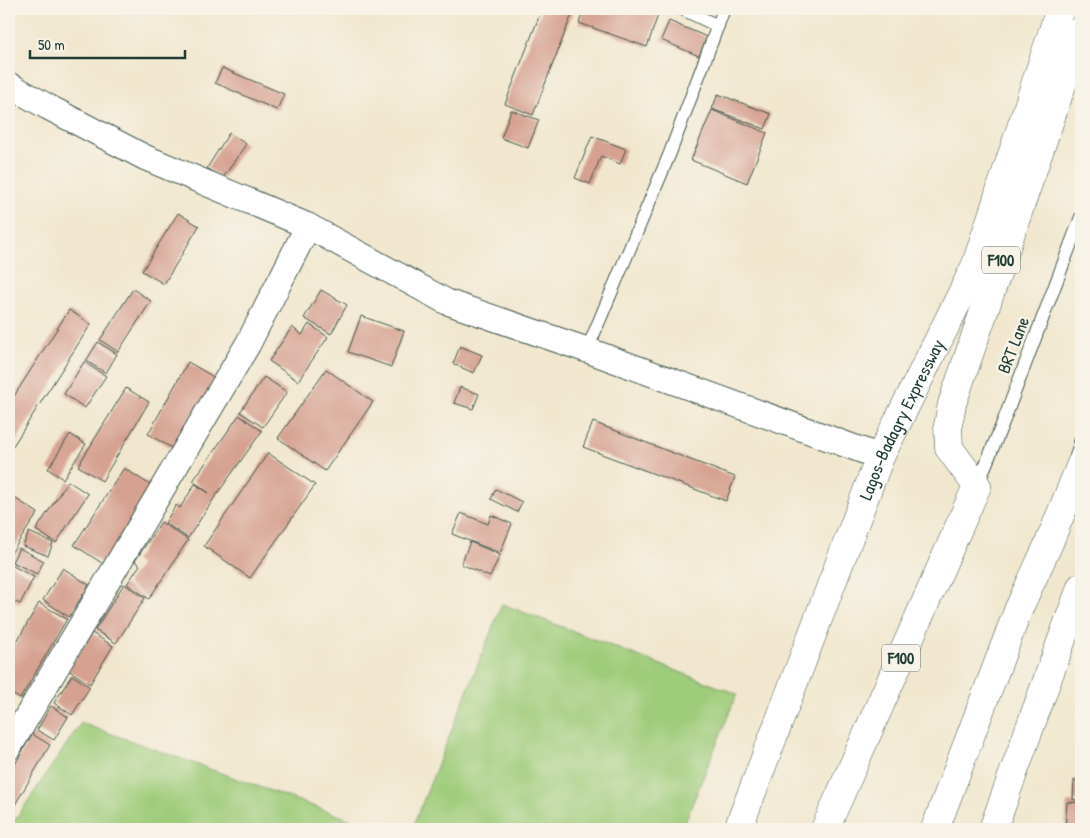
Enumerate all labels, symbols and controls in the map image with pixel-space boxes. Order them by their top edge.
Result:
scale bar [30,28,185,60]
text: 50 m [38,34,65,55]
road number: F100 [982,246,1020,274]
street label: BRT Lane [991,313,1035,377]
street label: Lagos-Badagry Expressway [852,334,950,503]
road number: F100 [882,644,920,671]

